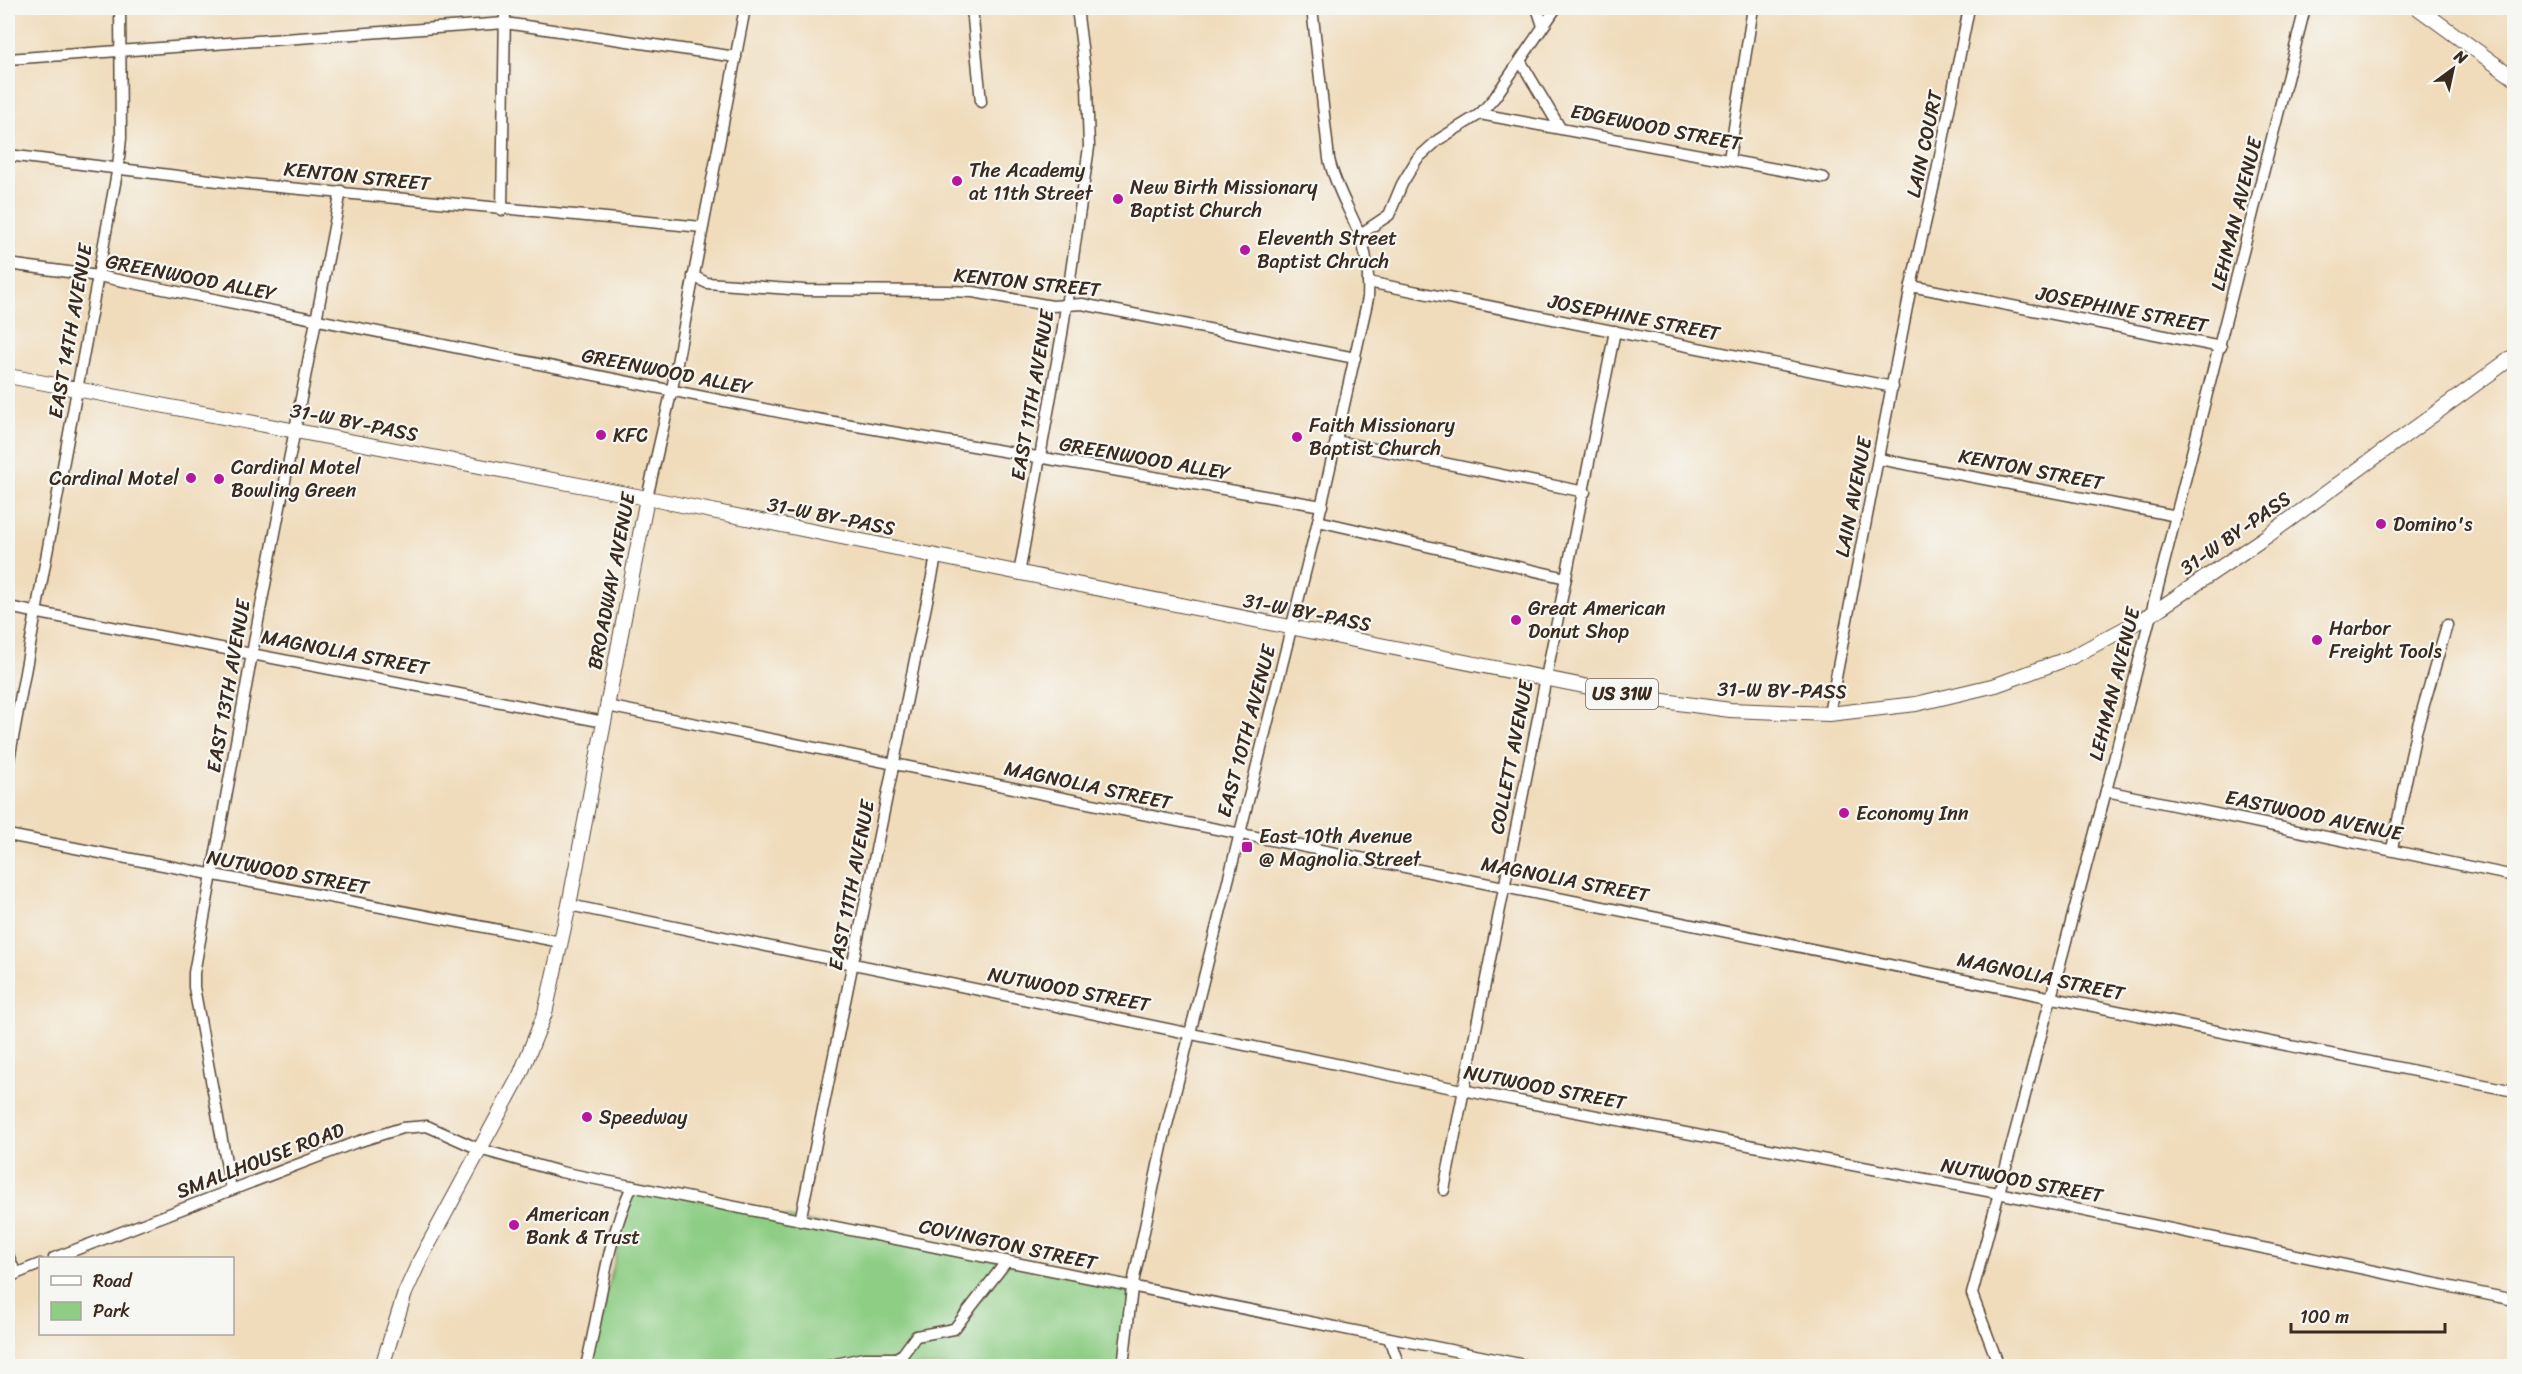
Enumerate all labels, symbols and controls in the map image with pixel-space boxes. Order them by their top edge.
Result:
north arrow [2423,39,2483,99]
text: N [2448,41,2474,73]
street label: LAIN COURT [1896,86,1953,201]
street label: EDGEWOOD STREET [1568,94,1746,161]
street label: LEHMAN AVENUE [2201,132,2273,295]
street label: KENTON STREET [282,151,433,202]
place label: The Academy at 11th Street [969,153,1094,211]
place label: New Birth Missionary Baptist Church [1130,170,1318,228]
marker: The Academy at 11th Street [950,174,964,188]
marker: New Birth Missionary Baptist Church [1111,192,1125,206]
place label: Eleventh Street Baptist Chruch [1257,221,1397,279]
street label: EAST 14TH AVENUE [38,239,103,421]
marker: Eleventh Street Baptist Chruch [1238,243,1252,257]
street label: GREENWOOD ALLEY [103,244,280,311]
street label: KENTON STREET [952,257,1103,308]
street label: JOSEPHINE STREET [2032,276,2212,343]
street label: JOSEPHINE STREET [1544,284,1724,351]
street label: EAST 11TH AVENUE [1000,305,1065,483]
street label: GREENWOOD ALLEY [579,338,756,405]
street label: 31-W BY-PASS [287,393,421,452]
place label: Faith Missionary Baptist Church [1309,408,1456,466]
place label: KFC [613,418,648,453]
street label: GREENWOOD ALLEY [1057,426,1234,491]
marker: KFC [594,428,608,442]
marker: Faith Missionary Baptist Church [1290,430,1304,444]
street label: LAIN AVENUE [1825,432,1883,560]
street label: KENTON STREET [1956,438,2108,501]
place label: Cardinal Motel Bowling Green [231,450,361,508]
place label: Cardinal Motel [49,461,179,496]
marker: Cardinal Motel [184,471,198,485]
marker: Cardinal Motel Bowling Green [212,472,226,486]
street label: 31-W BY-PASS [2172,482,2299,585]
street label: 31-W BY-PASS [764,487,898,546]
street label: BROADWAY AVENUE [577,488,646,673]
place label: Domino's [2393,507,2473,542]
marker: Domino's [2374,517,2388,531]
street label: 31-W BY-PASS [1240,583,1374,642]
place label: Great American Donut Shop [1528,591,1666,649]
street label: EAST 13TH AVENUE [196,595,261,775]
street label: LEHMAN AVENUE [2079,602,2151,765]
place label: Harbor Freight Tools [2329,611,2443,669]
marker: Great American Donut Shop [1509,613,1523,627]
street label: MAGNOLIA STREET [258,619,433,686]
marker: Harbor Freight Tools [2310,633,2324,647]
street label: EAST 10TH AVENUE [1207,639,1287,821]
street label: 31-W BY-PASS [1717,672,1847,709]
street label: COLLETT AVENUE [1479,675,1544,837]
road number: US 31W [1586,679,1658,709]
street label: MAGNOLIA STREET [1001,751,1176,821]
street label: EASTWOOD AVENUE [2222,780,2408,852]
street label: EAST 11TH AVENUE [818,795,886,973]
place label: Economy Inn [1856,796,1969,831]
marker: Economy Inn [1837,806,1851,820]
place label: East 10th Avenue @ Magnolia Street [1259,819,1422,877]
street label: NUTWOOD STREET [204,840,373,906]
marker: East 10th Avenue @ Magnolia Street [1240,840,1254,854]
street label: MAGNOLIA STREET [1478,846,1653,913]
street label: MAGNOLIA STREET [1954,942,2129,1012]
street label: NUTWOOD STREET [985,957,1154,1023]
street label: NUTWOOD STREET [1461,1055,1630,1121]
place label: Speedway [599,1100,688,1135]
marker: Speedway [580,1110,594,1124]
street label: SMALLHOUSE ROAD [171,1112,350,1209]
street label: NUTWOOD STREET [1938,1148,2107,1214]
place label: American Bank & Trust [525,1197,640,1255]
street label: COVINGTON STREET [916,1209,1102,1281]
marker: American Bank & Trust [507,1218,521,1232]
legend [39,1257,234,1335]
text: Road [93,1265,133,1297]
text: Park [93,1295,130,1327]
scale bar [2291,1296,2446,1334]
text: 100 m [2300,1301,2349,1333]

